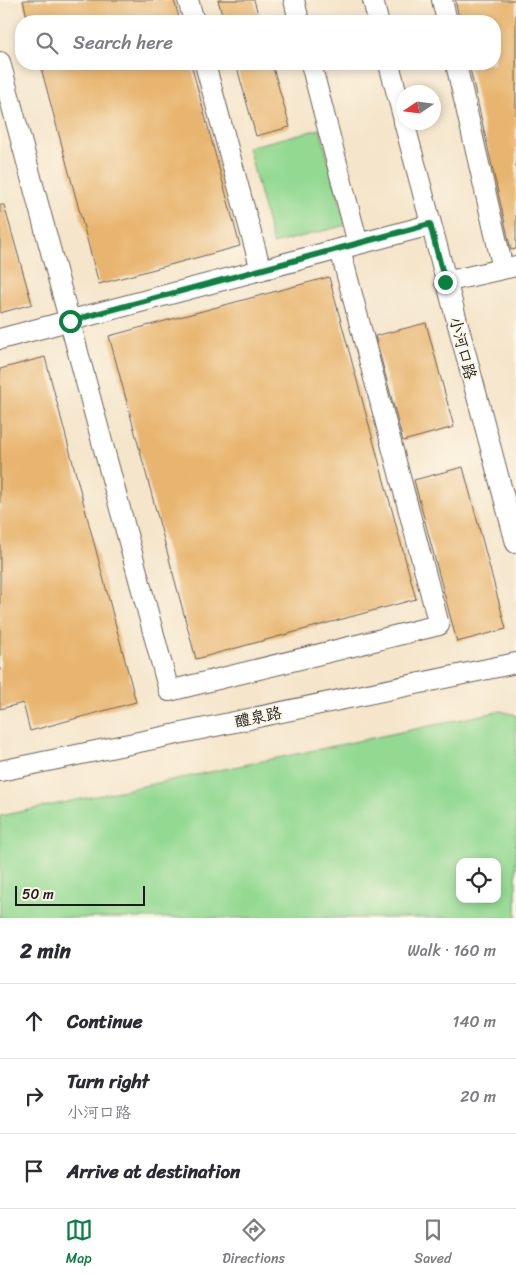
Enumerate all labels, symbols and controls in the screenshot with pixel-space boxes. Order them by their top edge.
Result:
search box [15,15,501,70]
text: Search here [73,26,173,59]
icon: search [33,29,61,57]
north arrow [396,85,441,130]
route end [434,271,457,294]
route start [59,310,82,333]
street label: 小河口路 [441,313,485,383]
street label: 醴泉路 [232,698,284,736]
map controls [456,858,501,903]
button: locate [456,858,501,903]
text: 50 m [22,882,54,907]
scale bar [15,883,145,906]
text: 2 min [20,932,71,970]
text: Walk · 160 m [407,936,496,965]
text: Continue [67,1005,143,1038]
icon: ahead [20,1007,48,1035]
text: 140 m [453,1007,496,1036]
text: Turn right [67,1065,149,1098]
icon: right [20,1082,48,1110]
text: 20 m [460,1082,496,1111]
text: 小河口路 [67,1098,131,1127]
text: Arrive at destination [67,1155,240,1188]
icon: arrive [20,1157,48,1185]
tab: Map [65,1216,93,1271]
tab: Directions [222,1216,285,1271]
tab: Saved [414,1216,451,1271]

